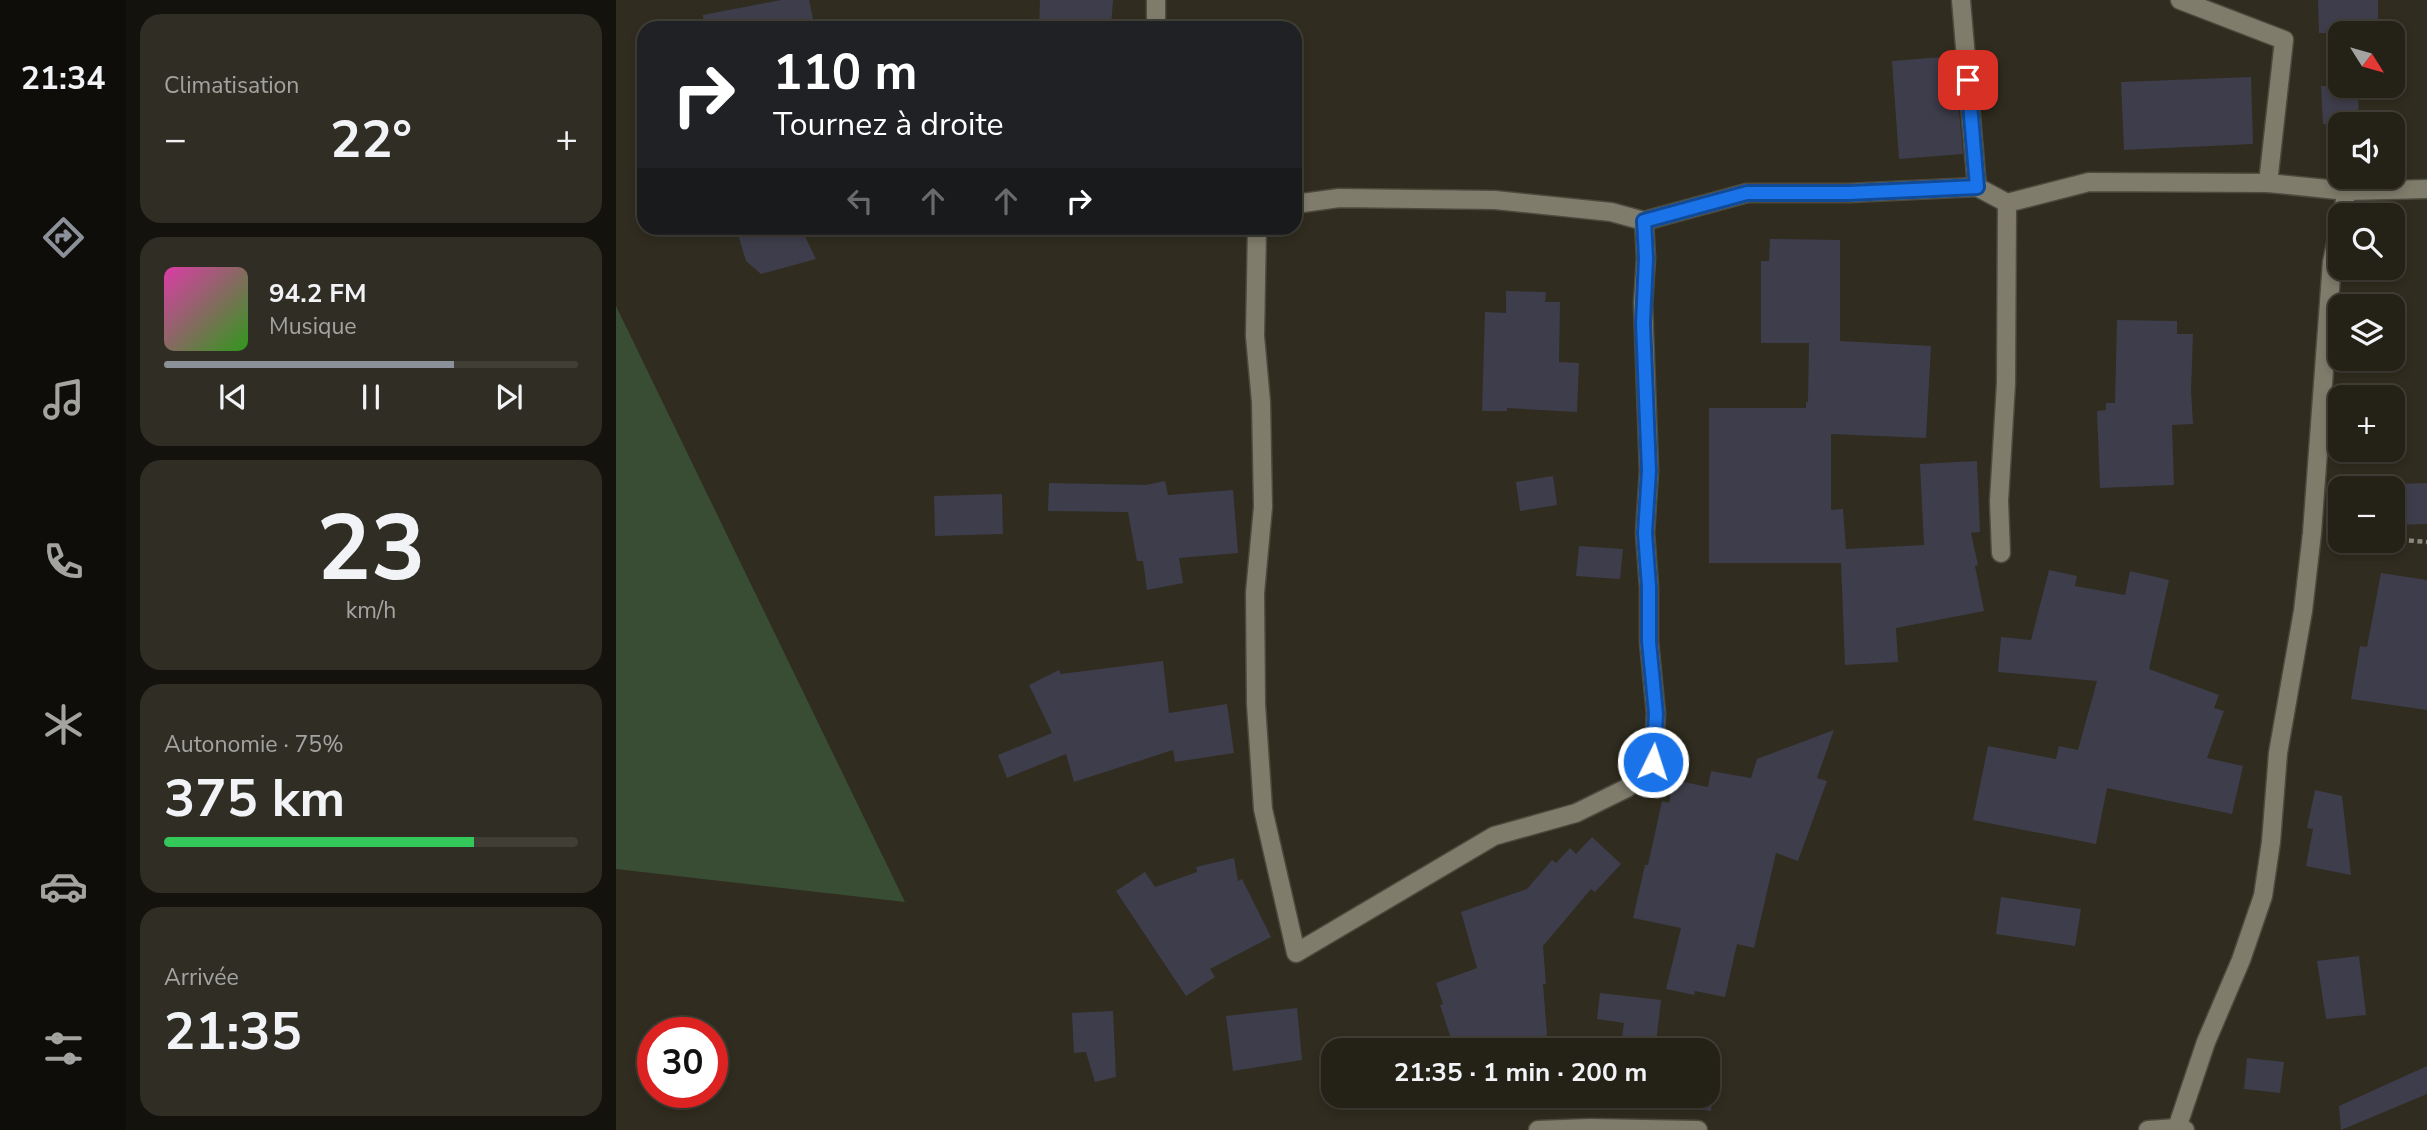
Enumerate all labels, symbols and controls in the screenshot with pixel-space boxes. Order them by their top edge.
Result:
north arrow [2328,21,2404,98]
map controls [2328,21,2405,553]
text: 110 m [773,39,917,106]
icon: right [658,49,749,140]
pin [1938,50,1998,110]
text: 21:34 [21,57,105,100]
icon: arrive [1949,61,1987,99]
text: Climatisation [164,70,299,101]
text: Tournez à droite [773,103,1004,146]
text: 22° [330,104,412,175]
button: sound [2328,112,2405,189]
text: − [164,114,187,165]
text: + [555,114,578,165]
icon: left [841,182,879,220]
icon: ahead [914,182,952,220]
icon: ahead [987,182,1025,220]
icon: right [1060,182,1098,220]
button: search [2328,203,2405,280]
icon: directions [39,213,88,262]
text: 94.2 FM [269,276,366,311]
button: layers [2328,294,2405,371]
text: Musique [269,311,357,342]
icon: music [39,375,88,424]
icon: previous [214,378,252,416]
icon: pause [352,378,390,416]
icon: next [490,378,528,416]
button: + [2328,385,2405,462]
button: − [2328,476,2405,553]
text: 23 [316,487,426,611]
icon: phone [39,537,88,586]
text: km/h [346,595,396,626]
icon: climate [39,700,88,749]
position arrow [1616,725,1690,799]
text: Autonomie · 75% [164,729,344,760]
text: 375 km [164,763,345,834]
icon: car [39,862,88,911]
text: Arrivée [164,962,239,993]
text: 21:35 [164,996,302,1067]
speed limit sign: 30 [637,1017,728,1108]
icon: filters [39,1024,88,1073]
text: 21:35 · 1 min · 200 m [1394,1055,1647,1090]

